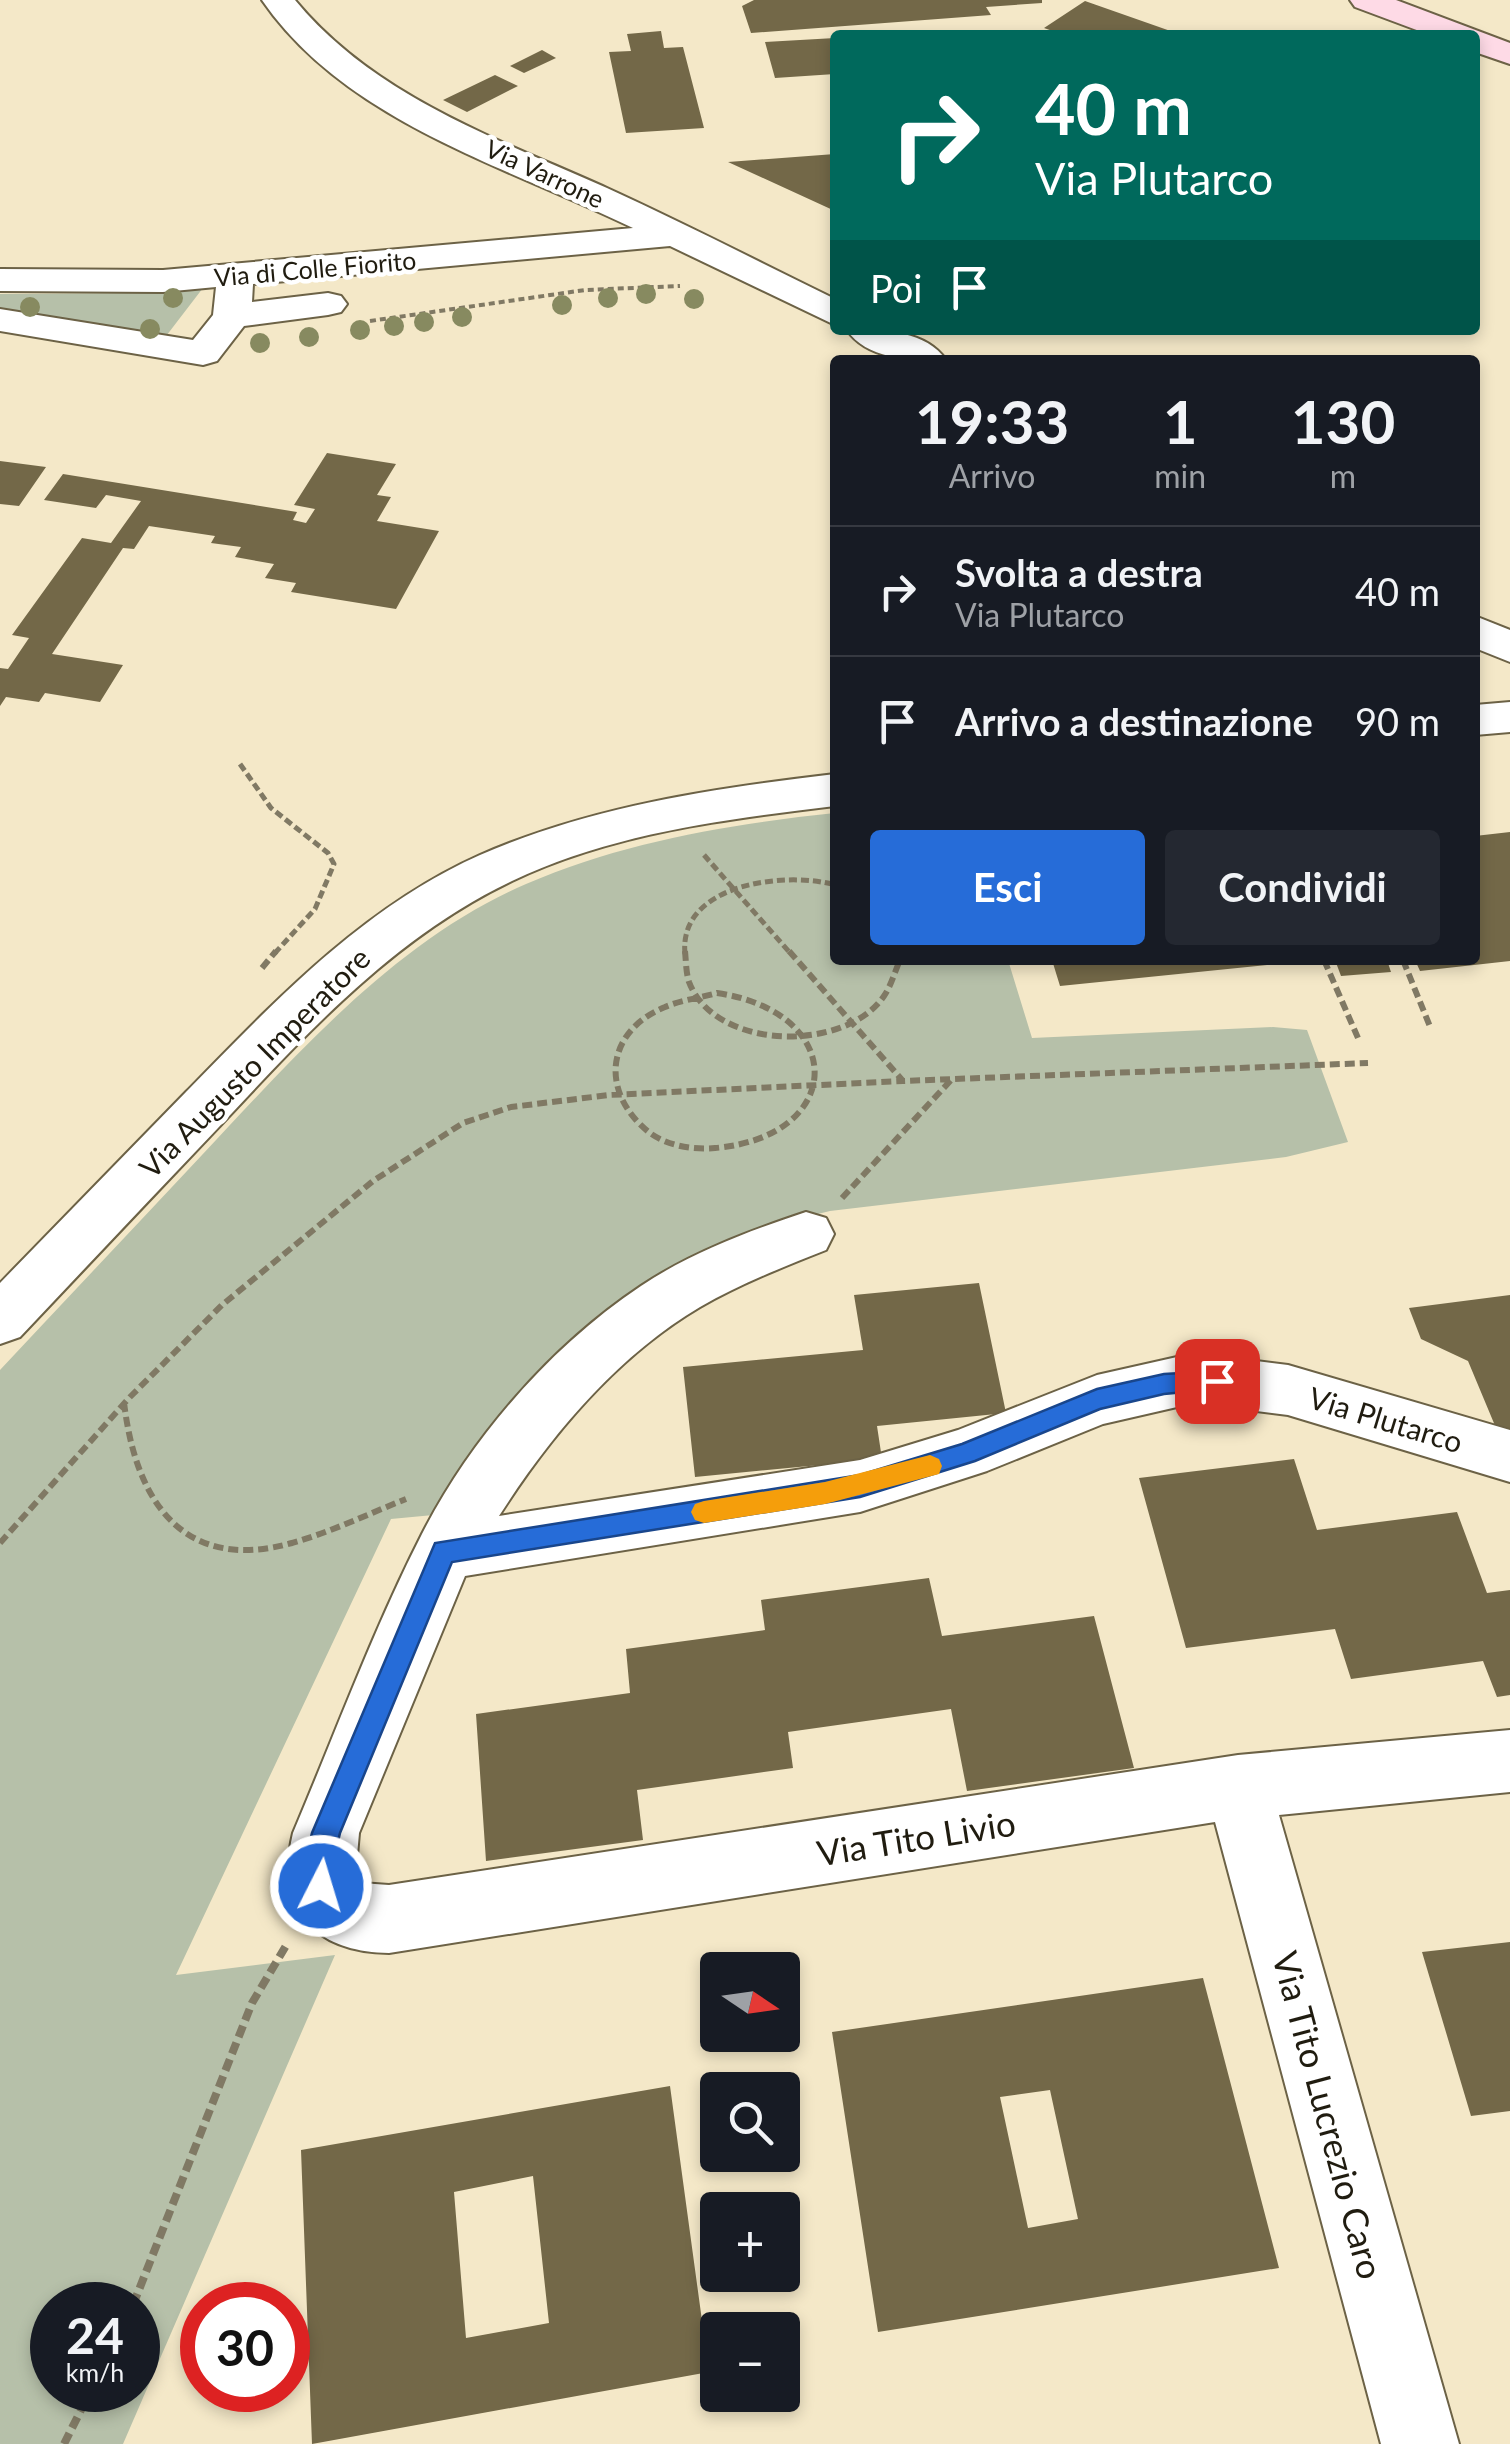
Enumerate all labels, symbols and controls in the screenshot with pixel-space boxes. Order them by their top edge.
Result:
text: 40 m [1035,66,1192,150]
icon: right [870,70,1000,200]
street label: Via Varrone [481,132,609,214]
text: Via Plutarco [1035,151,1273,205]
street label: Via di Colle Fiorito [213,244,417,292]
icon: arrive [942,260,997,315]
text: Poi [870,265,922,311]
text: 19:33 [915,385,1069,457]
text: 1 [1163,385,1198,457]
text: 130 [1291,385,1395,457]
text: Arrivo [949,456,1035,495]
text: min [1154,456,1206,495]
text: m [1330,456,1356,495]
text: Svolta a destra [955,549,1203,595]
icon: right [870,564,925,619]
text: 40 m [1355,568,1440,614]
text: Via Plutarco [955,595,1124,634]
icon: arrive [870,694,925,749]
text: Arrivo a destinazione [955,698,1313,744]
text: 90 m [1355,698,1440,744]
button: Esci [870,830,1145,945]
button: Condividi [1165,830,1440,945]
street label: Via Augusto Imperatore [131,939,377,1185]
pin [1175,1339,1260,1424]
icon: arrive [1190,1354,1245,1409]
street label: Via Plutarco [1305,1379,1467,1459]
street label: Via Tito Livio [814,1801,1018,1873]
position arrow [269,1834,373,1938]
street label: Via Tito Lucrezio Caro [1265,1947,1393,2283]
north arrow [700,1952,800,2052]
map controls [700,1952,800,2412]
button: search [700,2072,800,2172]
button: + [700,2192,800,2292]
speed limit sign: 30 [180,2282,310,2412]
text: 24 [66,2305,124,2365]
button: − [700,2312,800,2412]
text: km/h [66,2357,124,2387]

